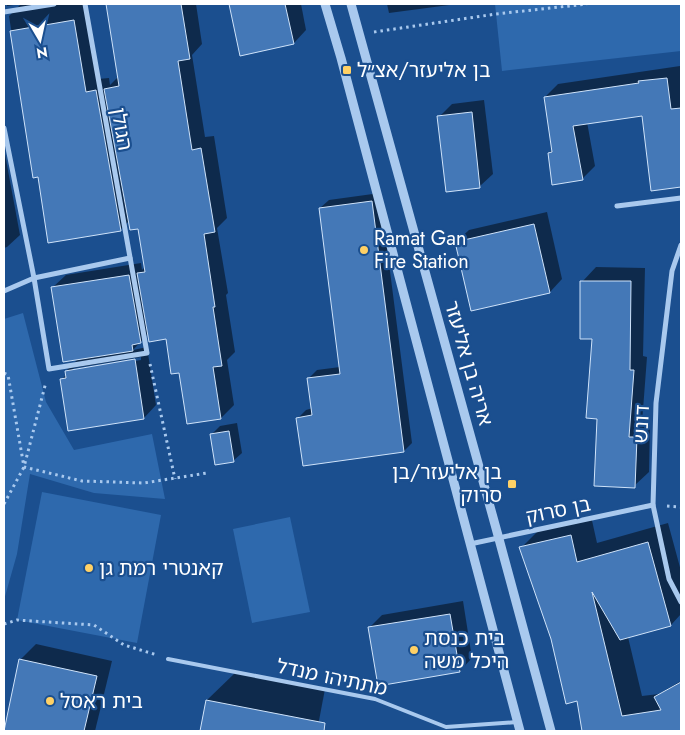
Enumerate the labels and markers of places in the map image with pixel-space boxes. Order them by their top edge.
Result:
place label: בן אליעזר/אצ״ל [357,56,491,85]
marker: בן אליעזר/אצ״ל [341,64,353,76]
place label: Ramat Gan Fire Station [374,224,469,276]
marker: Ramat Gan Fire Station [358,244,370,256]
place label: בן אליעזר/בן סרוק [392,458,502,510]
marker: בן אליעזר/בן סרוק [506,478,518,490]
place label: קאנטרי רמת גן [99,554,224,583]
marker: קאנטרי רמת גן [83,562,95,574]
place label: בית כנסת היכל משה [424,624,509,676]
marker: בית כנסת היכל משה [408,644,420,656]
place label: בית ראסל [60,687,143,716]
marker: בית ראסל [44,695,56,707]

